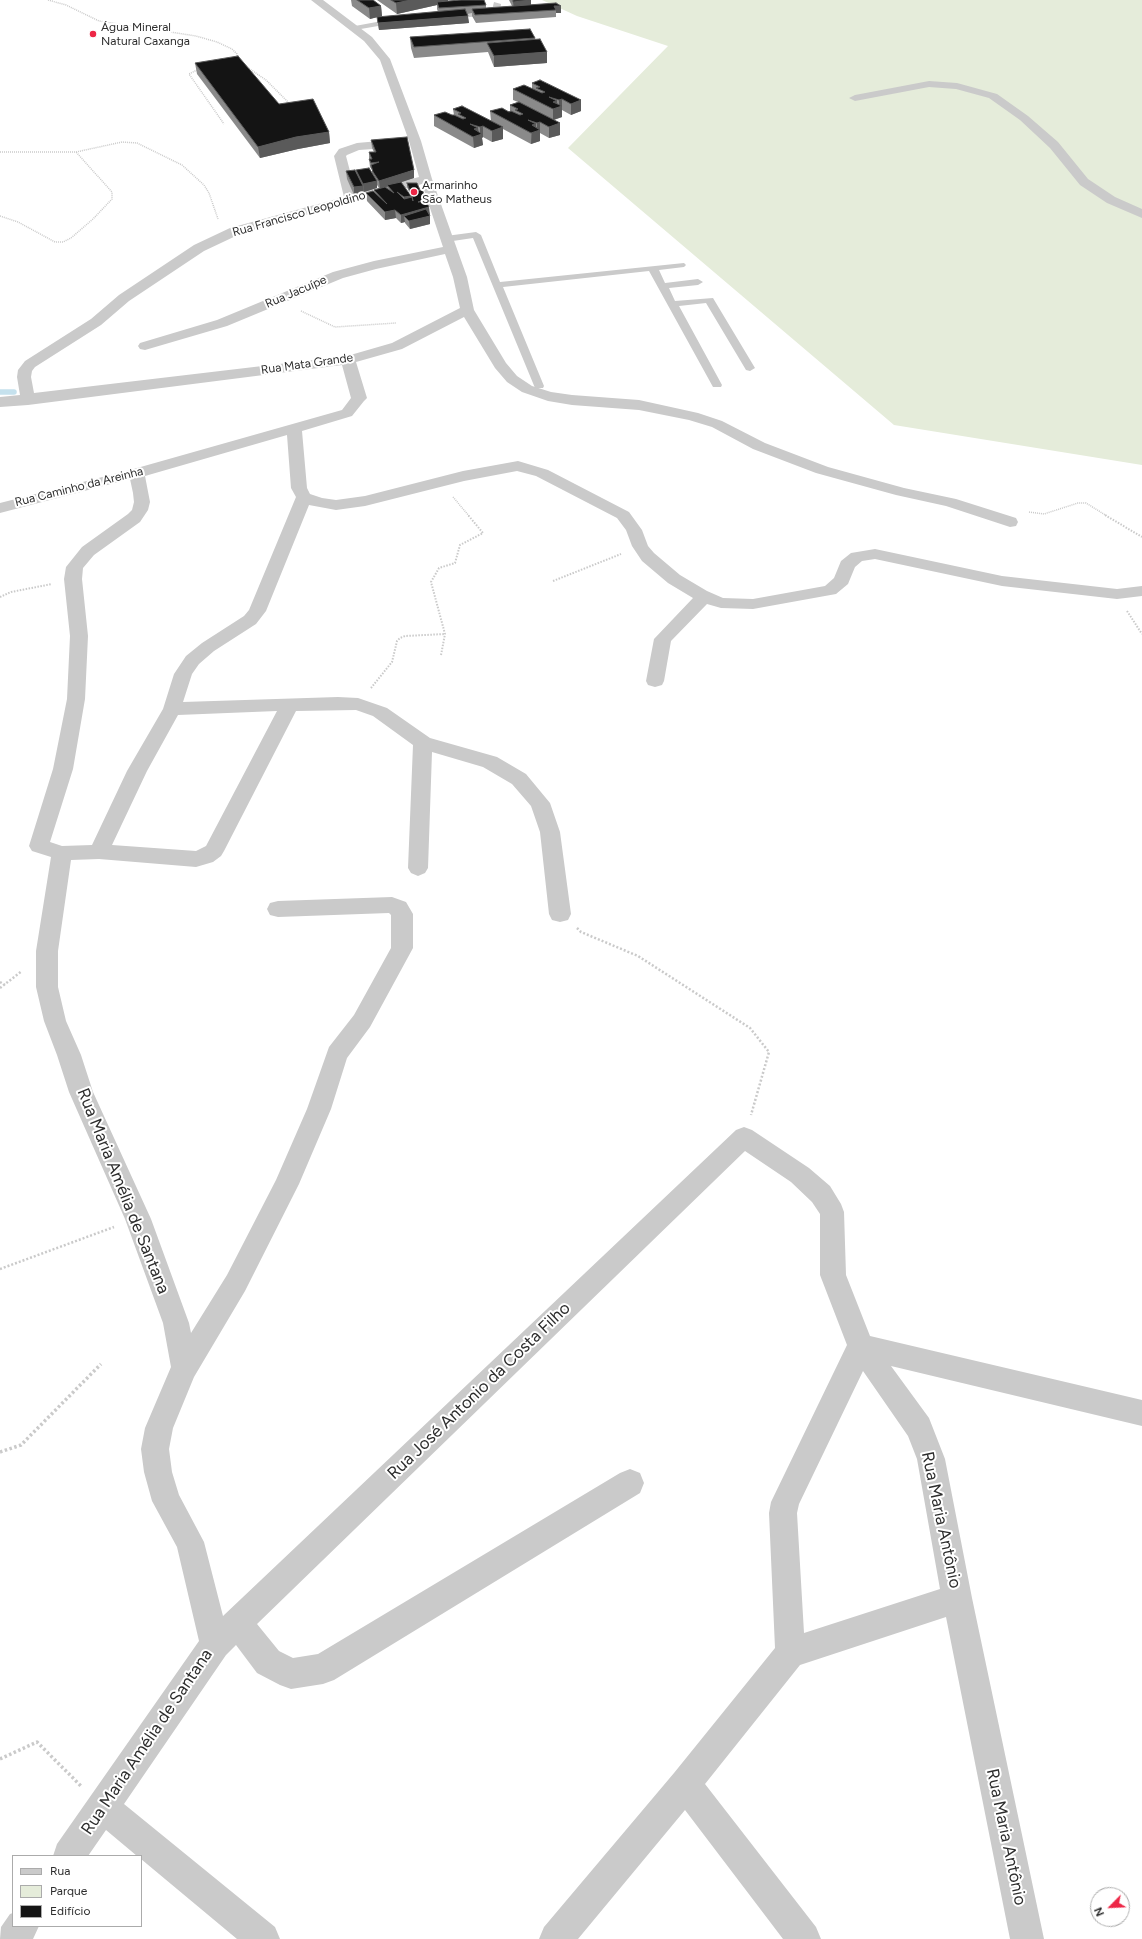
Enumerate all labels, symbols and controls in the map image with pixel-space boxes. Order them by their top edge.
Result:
place label: Água Mineral Natural Caxanga [101,20,190,48]
marker: Água Mineral Natural Caxanga [88,29,98,39]
place label: Armarinho São Matheus [422,178,492,206]
marker: Armarinho São Matheus [409,187,419,197]
street label: Rua Francisco Leopoldino [231,188,367,240]
street label: Rua Jacuípe [263,273,329,311]
street label: Rua Mata Grande [260,350,354,378]
street label: Rua Caminho da Areinha [13,464,145,510]
street label: Rua Maria Amélia de Santana [72,1085,174,1297]
street label: Rua José Antonio da Costa Filho [383,1298,575,1484]
street label: Rua Maria Antônio [917,1450,965,1590]
street label: Rua Maria Amélia de Santana [77,1645,217,1839]
street label: Rua Maria Antônio [982,1767,1030,1907]
legend [12,1855,142,1927]
text: Rua [50,1864,70,1878]
text: Parque [50,1884,87,1898]
north arrow [1090,1887,1130,1927]
text: Edifício [50,1904,90,1918]
text: N [1092,1905,1107,1918]

